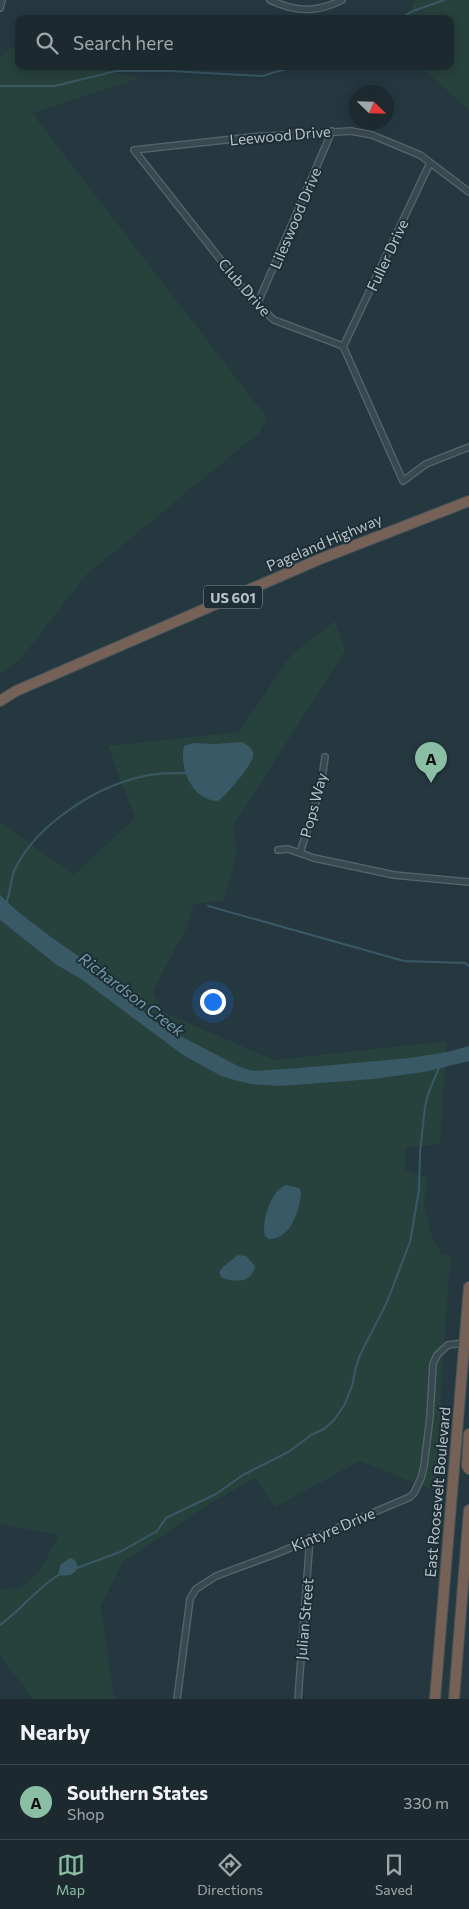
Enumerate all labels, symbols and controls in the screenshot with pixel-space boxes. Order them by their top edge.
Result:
search box [15,15,454,70]
icon: search [33,29,61,57]
text: Search here [73,31,173,54]
north arrow [349,85,394,130]
street label: Leewood Drive [229,122,332,148]
street label: Lileswood Drive [266,165,324,271]
street label: Fuller Drive [362,216,412,294]
street label: Club Drive [215,255,275,320]
street label: Pageland Highway [263,509,385,574]
road number: US 601 [204,586,262,608]
pin: A [415,742,447,783]
street label: Pops Way [296,770,330,839]
water label: Richardson Creek [75,948,189,1040]
your location [200,989,226,1015]
street label: East Roosevelt Boulevard [421,1406,453,1578]
street label: Kintyre Drive [288,1503,378,1555]
street label: Julian Street [291,1577,317,1661]
text: Nearby [20,1719,90,1744]
text: Southern States [67,1781,208,1804]
text: A [30,1793,42,1812]
text: 330 m [403,1793,449,1812]
text: Shop [67,1804,105,1823]
tab: Map [56,1851,85,1898]
tab: Directions [197,1851,263,1898]
tab: Saved [375,1851,413,1898]

